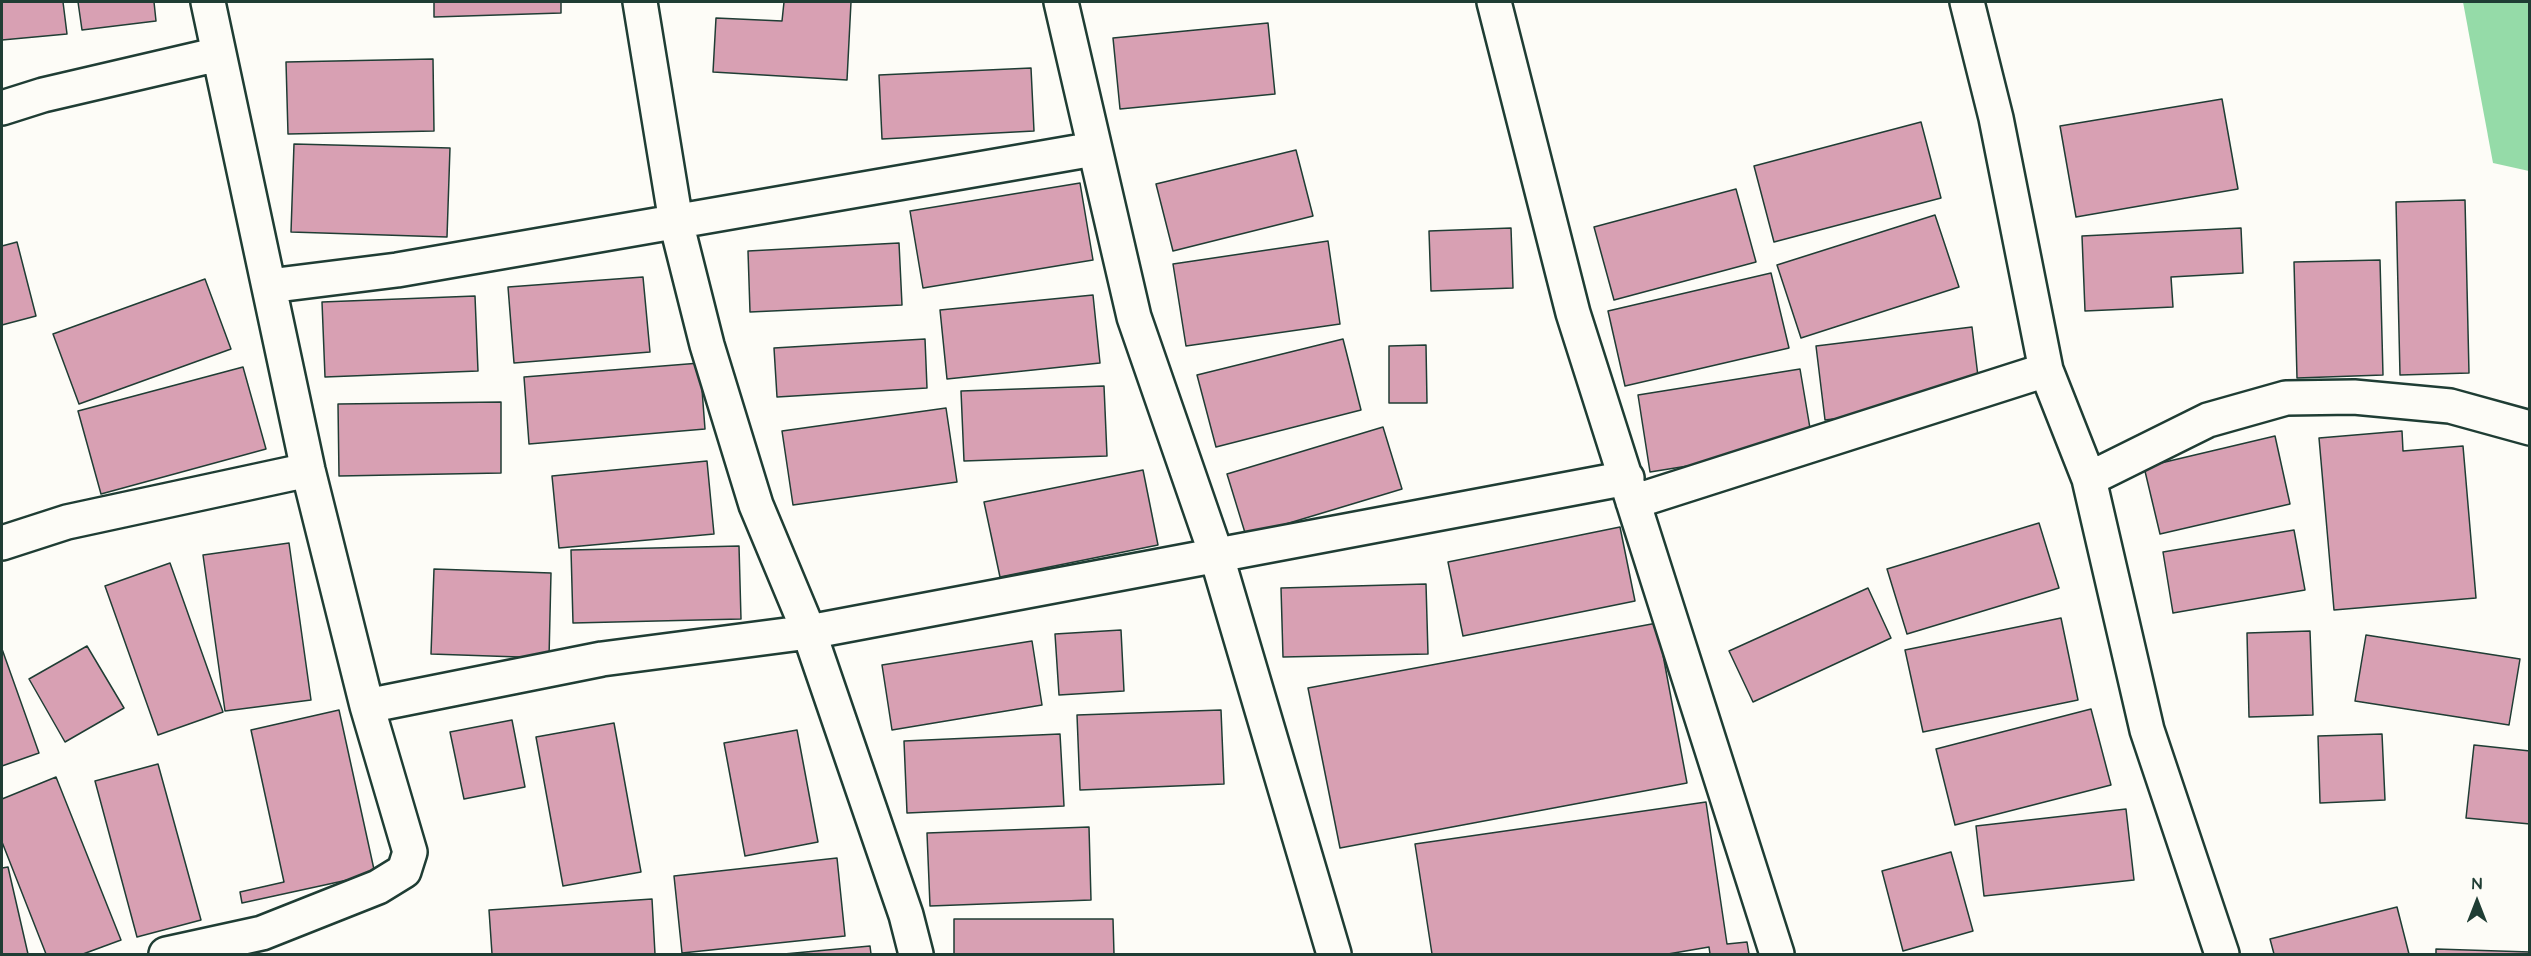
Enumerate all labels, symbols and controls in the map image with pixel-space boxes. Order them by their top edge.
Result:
north arrow [2447,872,2507,932]
text: N [2472,873,2482,895]

